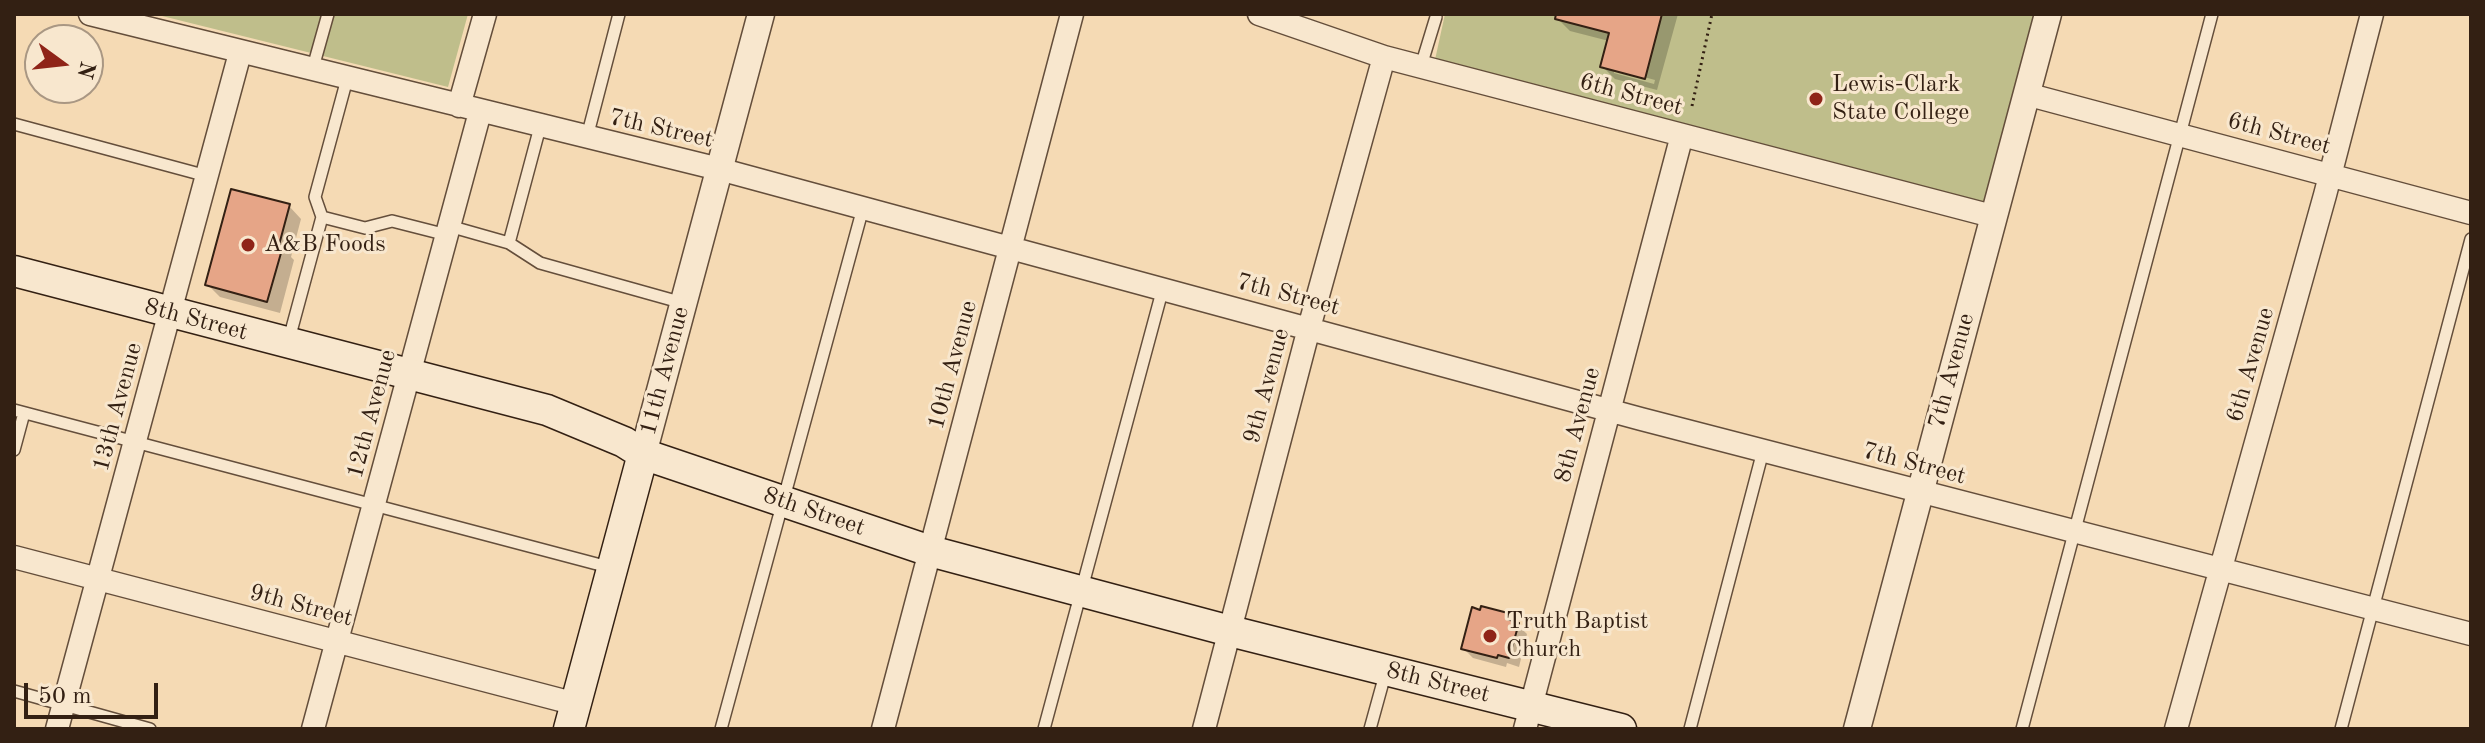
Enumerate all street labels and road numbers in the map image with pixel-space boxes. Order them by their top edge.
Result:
street label: 6th Street [1576,67,1686,123]
street label: 7th Street [606,103,716,155]
street label: 6th Street [2224,106,2334,162]
street label: 7th Street [1233,267,1343,323]
street label: 8th Street [141,292,251,348]
street label: 10th Avenue [922,297,984,433]
street label: 11th Avenue [634,303,696,439]
street label: 6th Avenue [2221,304,2281,426]
street label: 7th Avenue [1923,310,1981,432]
street label: 9th Avenue [1238,325,1296,447]
street label: 13th Avenue [87,339,149,475]
street label: 12th Avenue [341,346,403,482]
street label: 8th Avenue [1549,364,1607,486]
street label: 7th Street [1859,436,1969,492]
street label: 8th Street [759,481,869,543]
street label: 9th Street [246,578,356,634]
street label: 8th Street [1383,656,1493,710]

